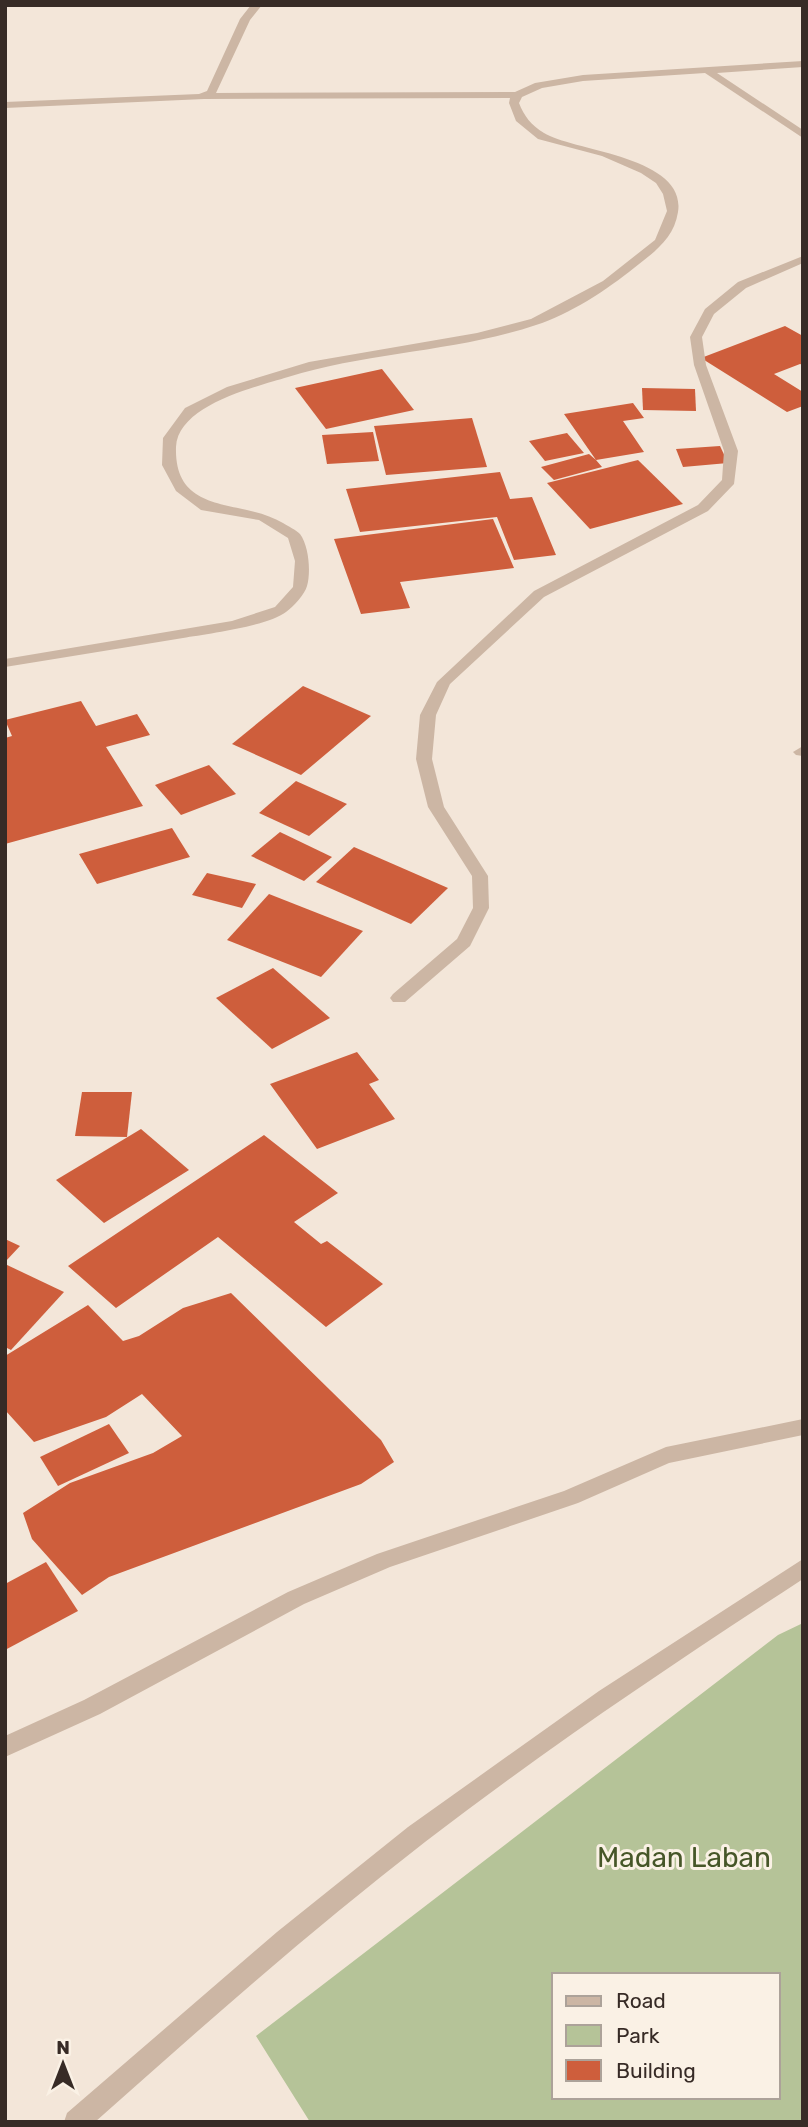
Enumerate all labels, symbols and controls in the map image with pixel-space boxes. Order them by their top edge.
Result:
park label: Madan Laban [597,1841,771,1874]
legend [552,1973,780,2099]
text: Road [616,1988,666,2013]
text: Park [616,2023,660,2048]
north arrow [28,2029,98,2099]
text: N [56,2036,70,2059]
text: Building [616,2058,696,2083]

